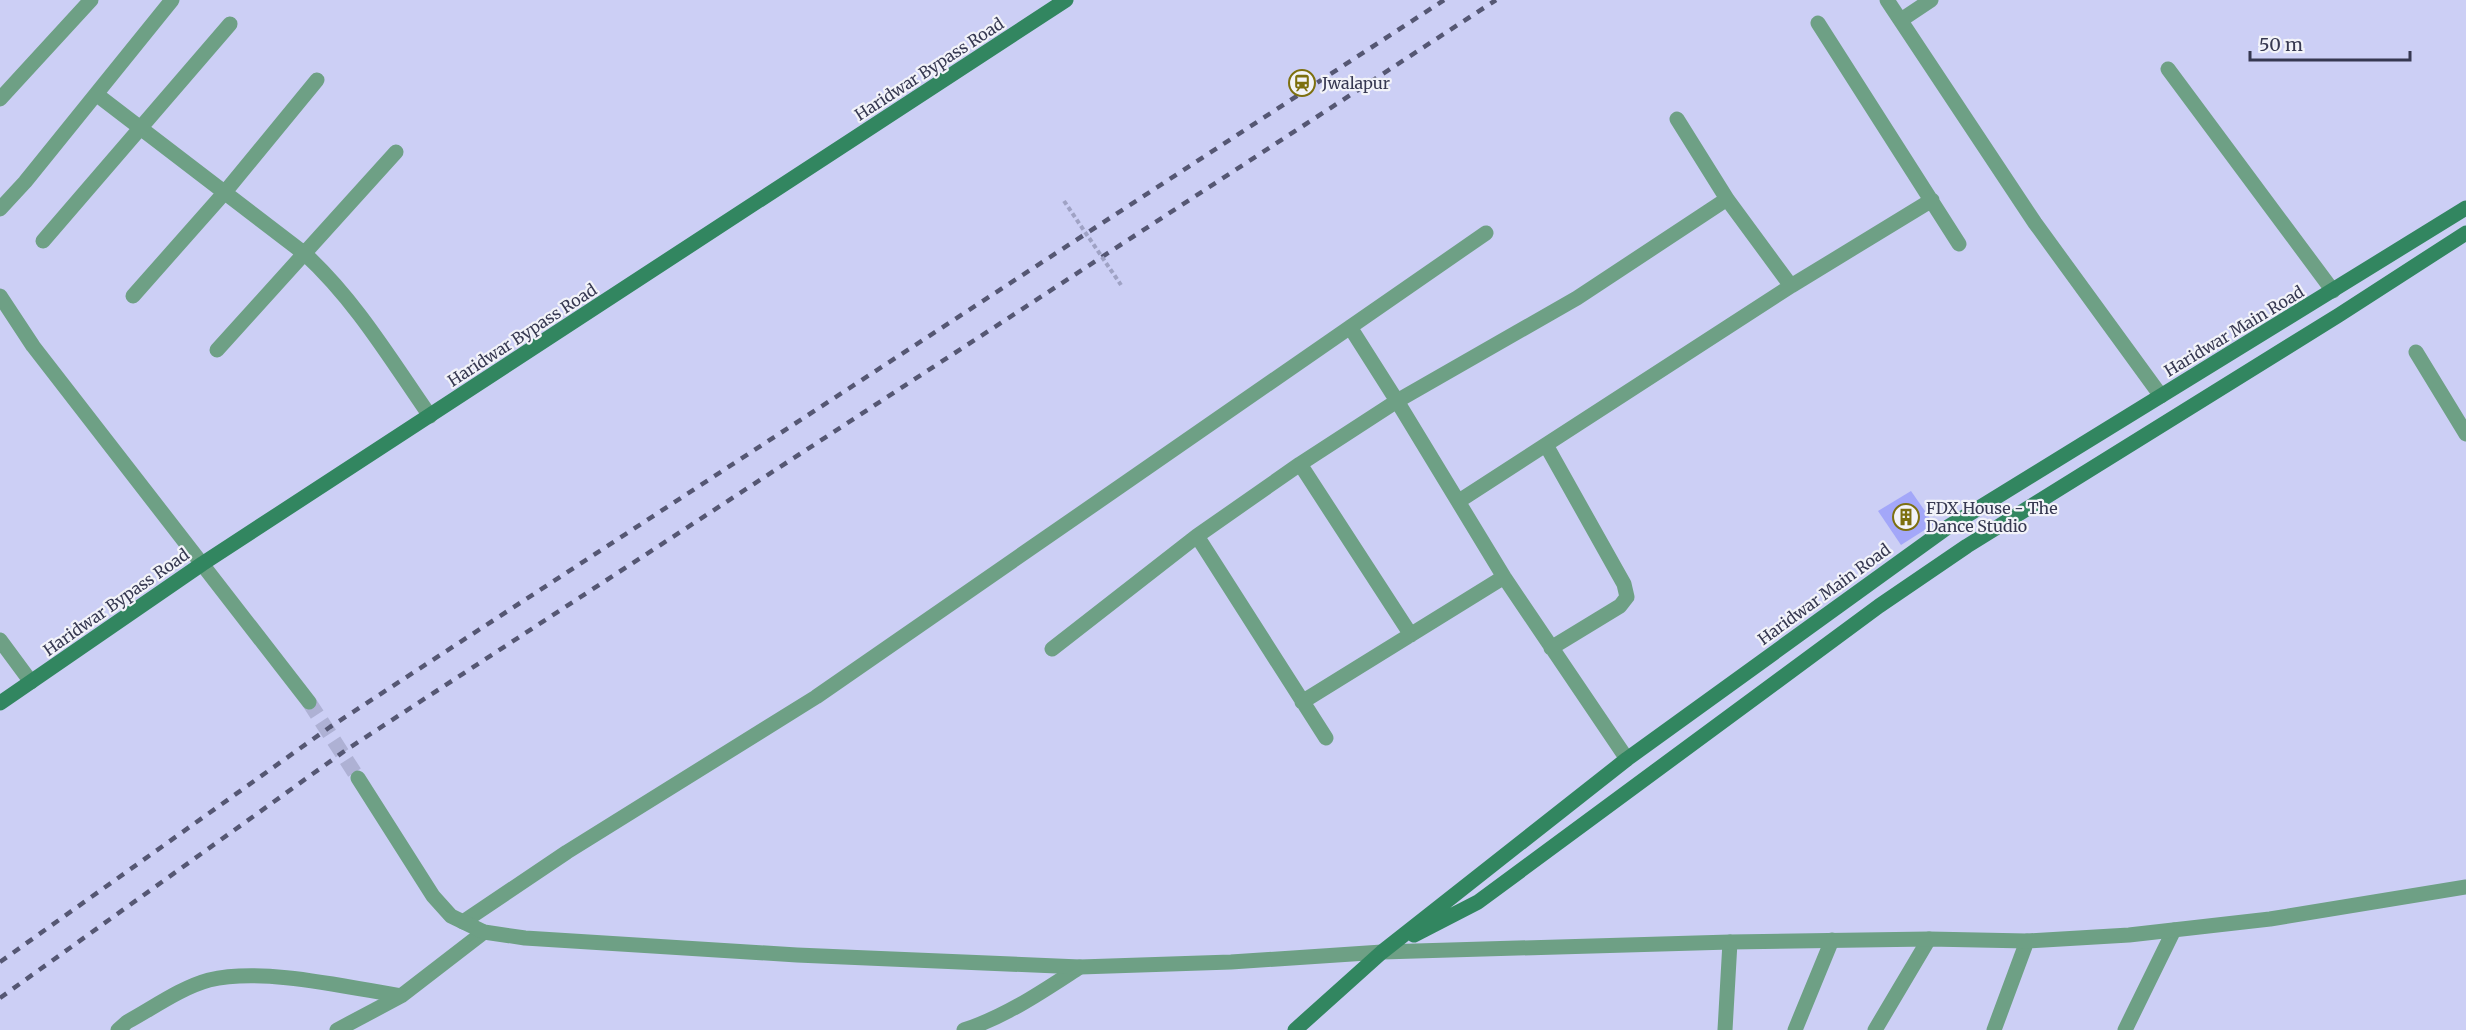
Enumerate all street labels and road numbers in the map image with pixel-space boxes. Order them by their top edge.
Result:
street label: Haridwar Bypass Road [851,13,1007,125]
street label: Haridwar Bypass Road [444,279,600,391]
street label: Haridwar Main Road [2161,281,2308,381]
street label: Haridwar Main Road [1754,539,1895,649]
street label: Haridwar Bypass Road [39,544,193,660]

